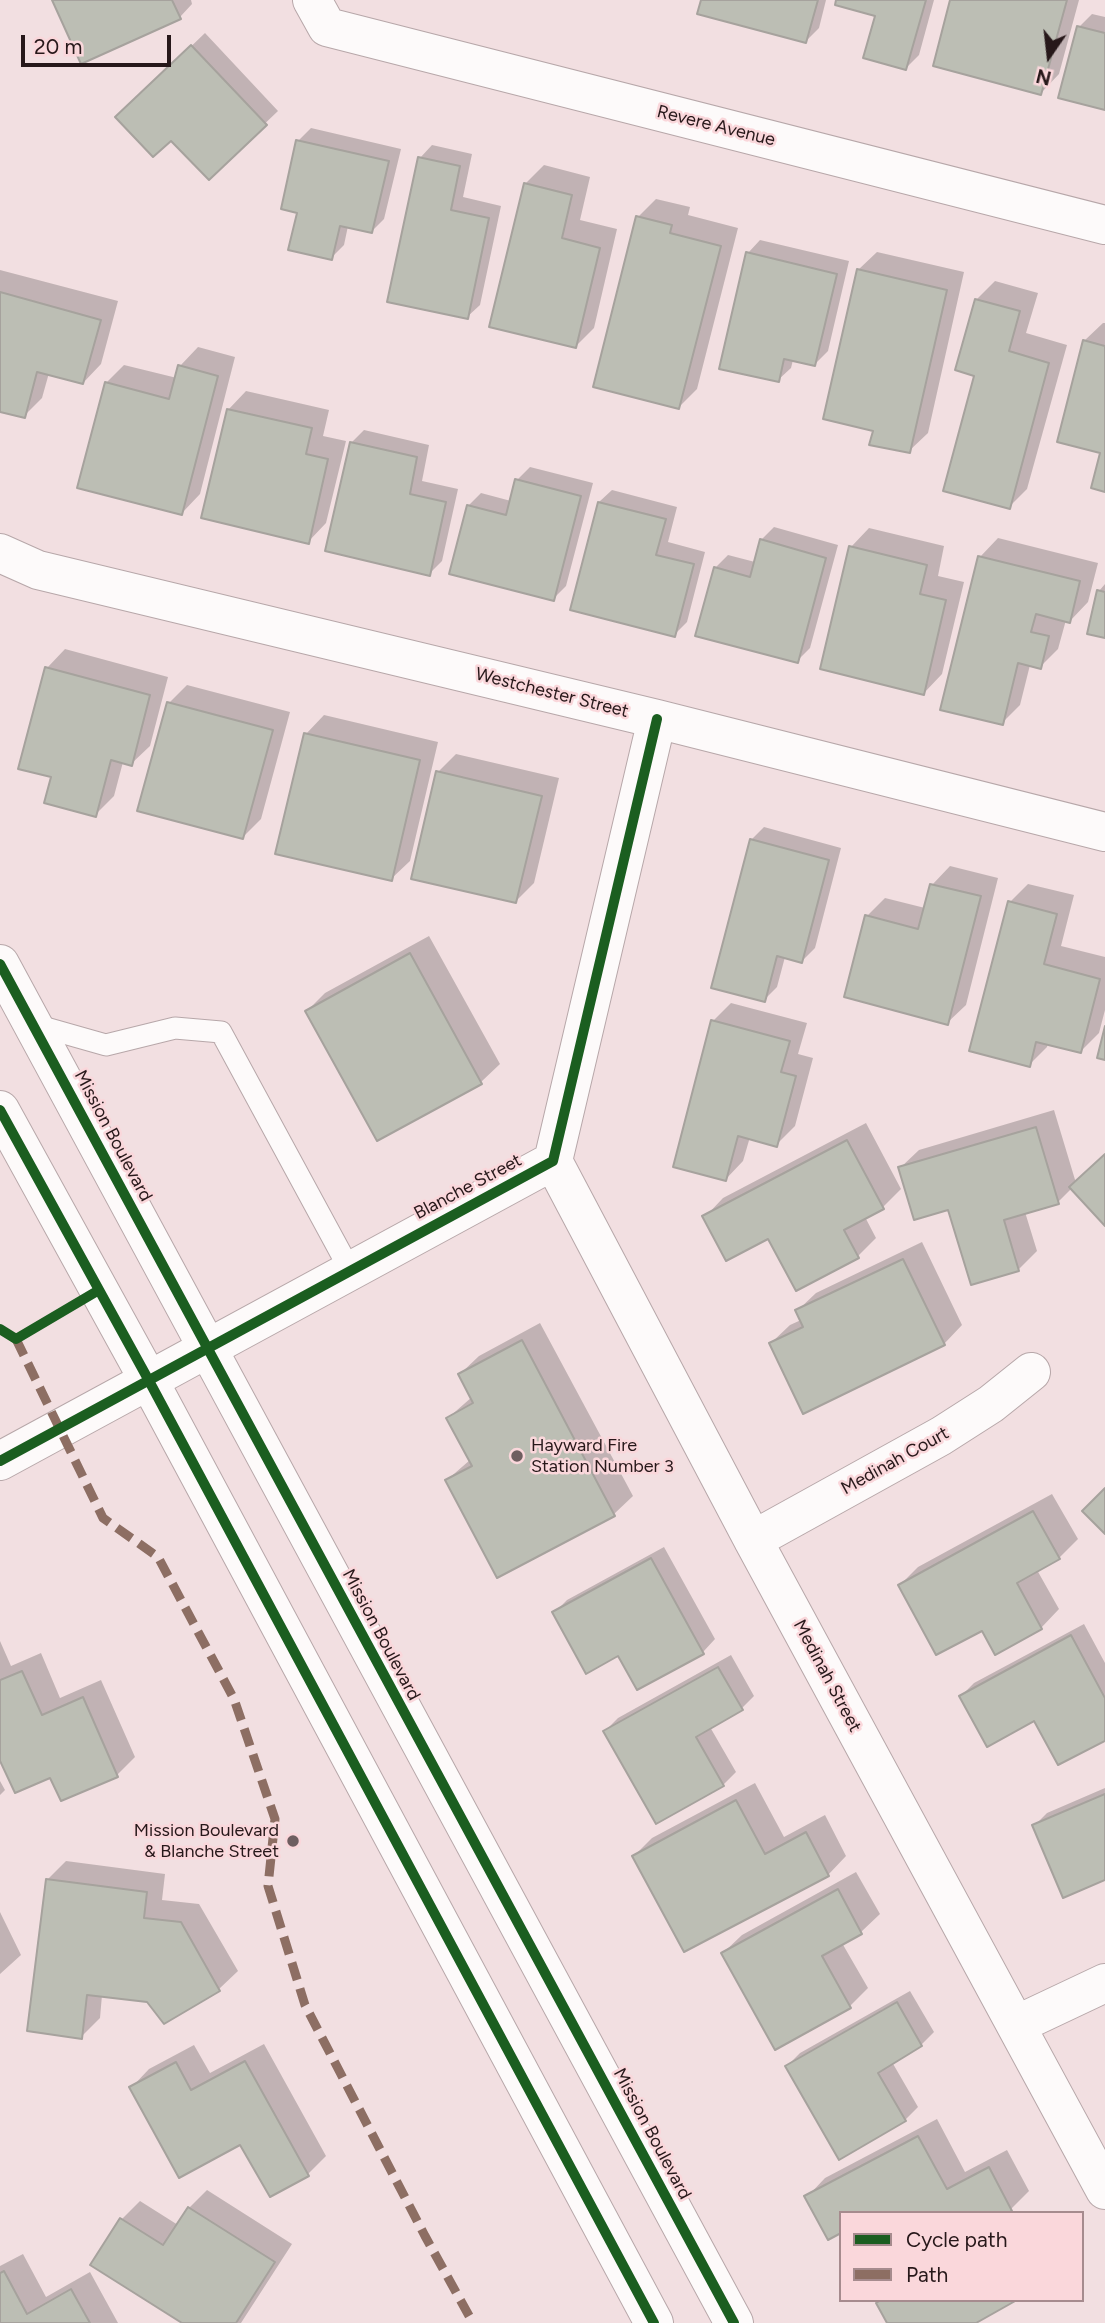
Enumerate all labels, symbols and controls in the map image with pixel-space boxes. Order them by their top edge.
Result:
scale bar [24,21,175,65]
north arrow [1014,21,1084,91]
text: 20 m [34,34,82,59]
text: N [1034,64,1054,90]
street label: Revere Avenue [655,101,777,151]
street label: Westchester Street [473,664,631,722]
street label: Mission Boulevard [69,1067,157,1205]
street label: Blanche Street [411,1150,525,1224]
street label: Medinah Court [837,1423,953,1499]
place label: Hayward Fire Station Number 3 [531,1435,674,1478]
marker: Hayward Fire Station Number 3 [509,1448,525,1464]
street label: Mission Boulevard [337,1566,425,1704]
street label: Medinah Street [788,1616,866,1736]
place label: Mission Boulevard & Blanche Street [134,1820,279,1862]
marker: Mission Boulevard & Blanche Street [285,1833,301,1849]
street label: Mission Boulevard [608,2065,696,2203]
legend [839,2211,1084,2302]
text: Cycle path [906,2227,1007,2252]
text: Path [906,2262,948,2287]

